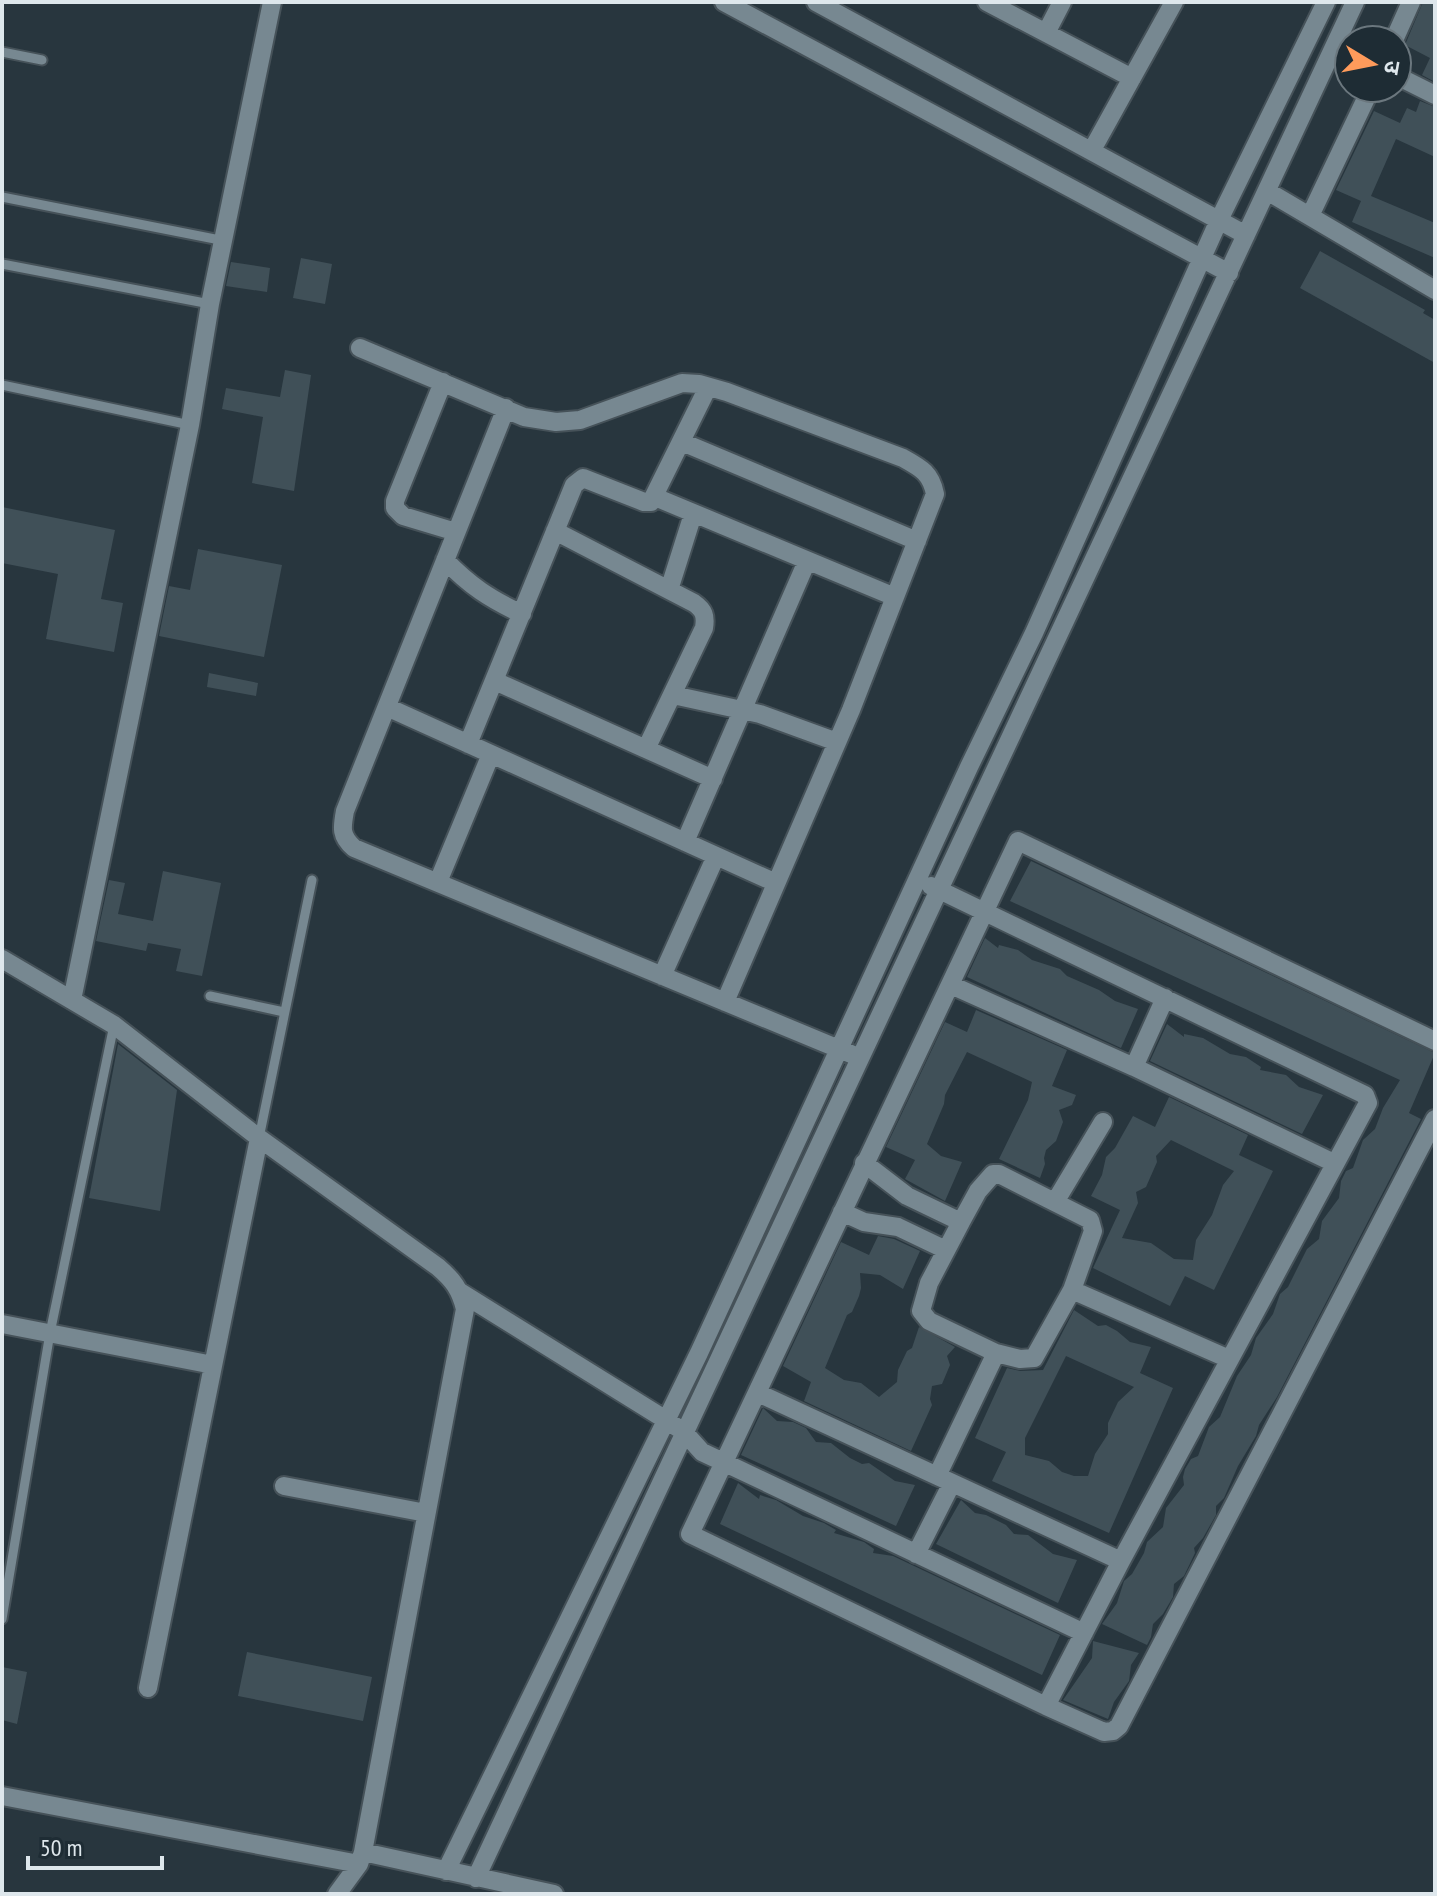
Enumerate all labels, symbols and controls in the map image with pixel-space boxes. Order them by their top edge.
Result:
north arrow [1333,24,1413,104]
text: उ [1378,59,1408,77]
scale bar [28,1820,162,1870]
text: 50 m [40,1832,82,1863]

